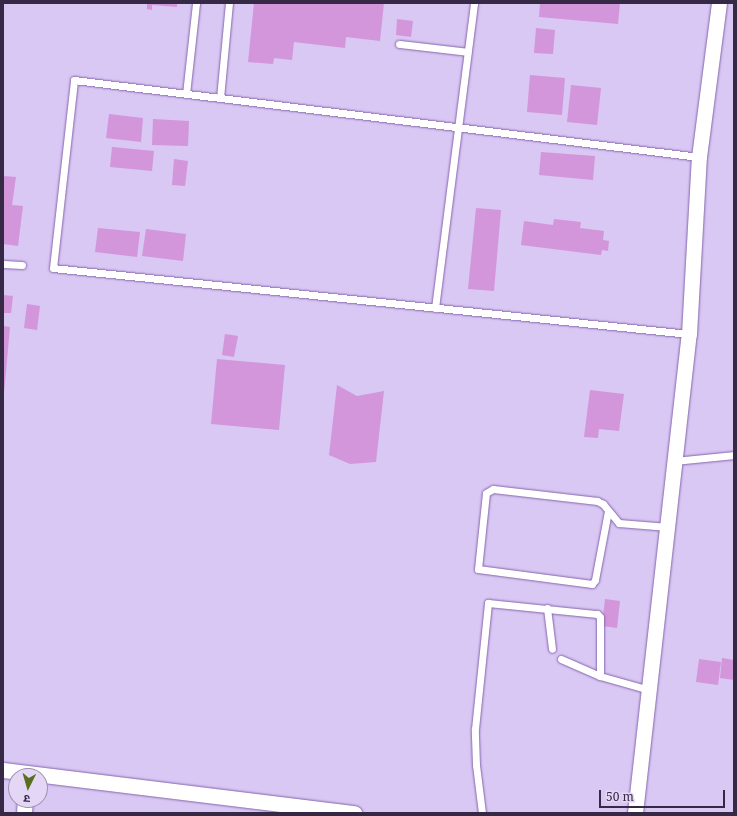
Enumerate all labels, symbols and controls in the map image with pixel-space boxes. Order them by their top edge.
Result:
north arrow [8,768,48,808]
scale bar [601,782,727,808]
text: 50 m [606,788,634,805]
text: उ [23,792,31,807]

